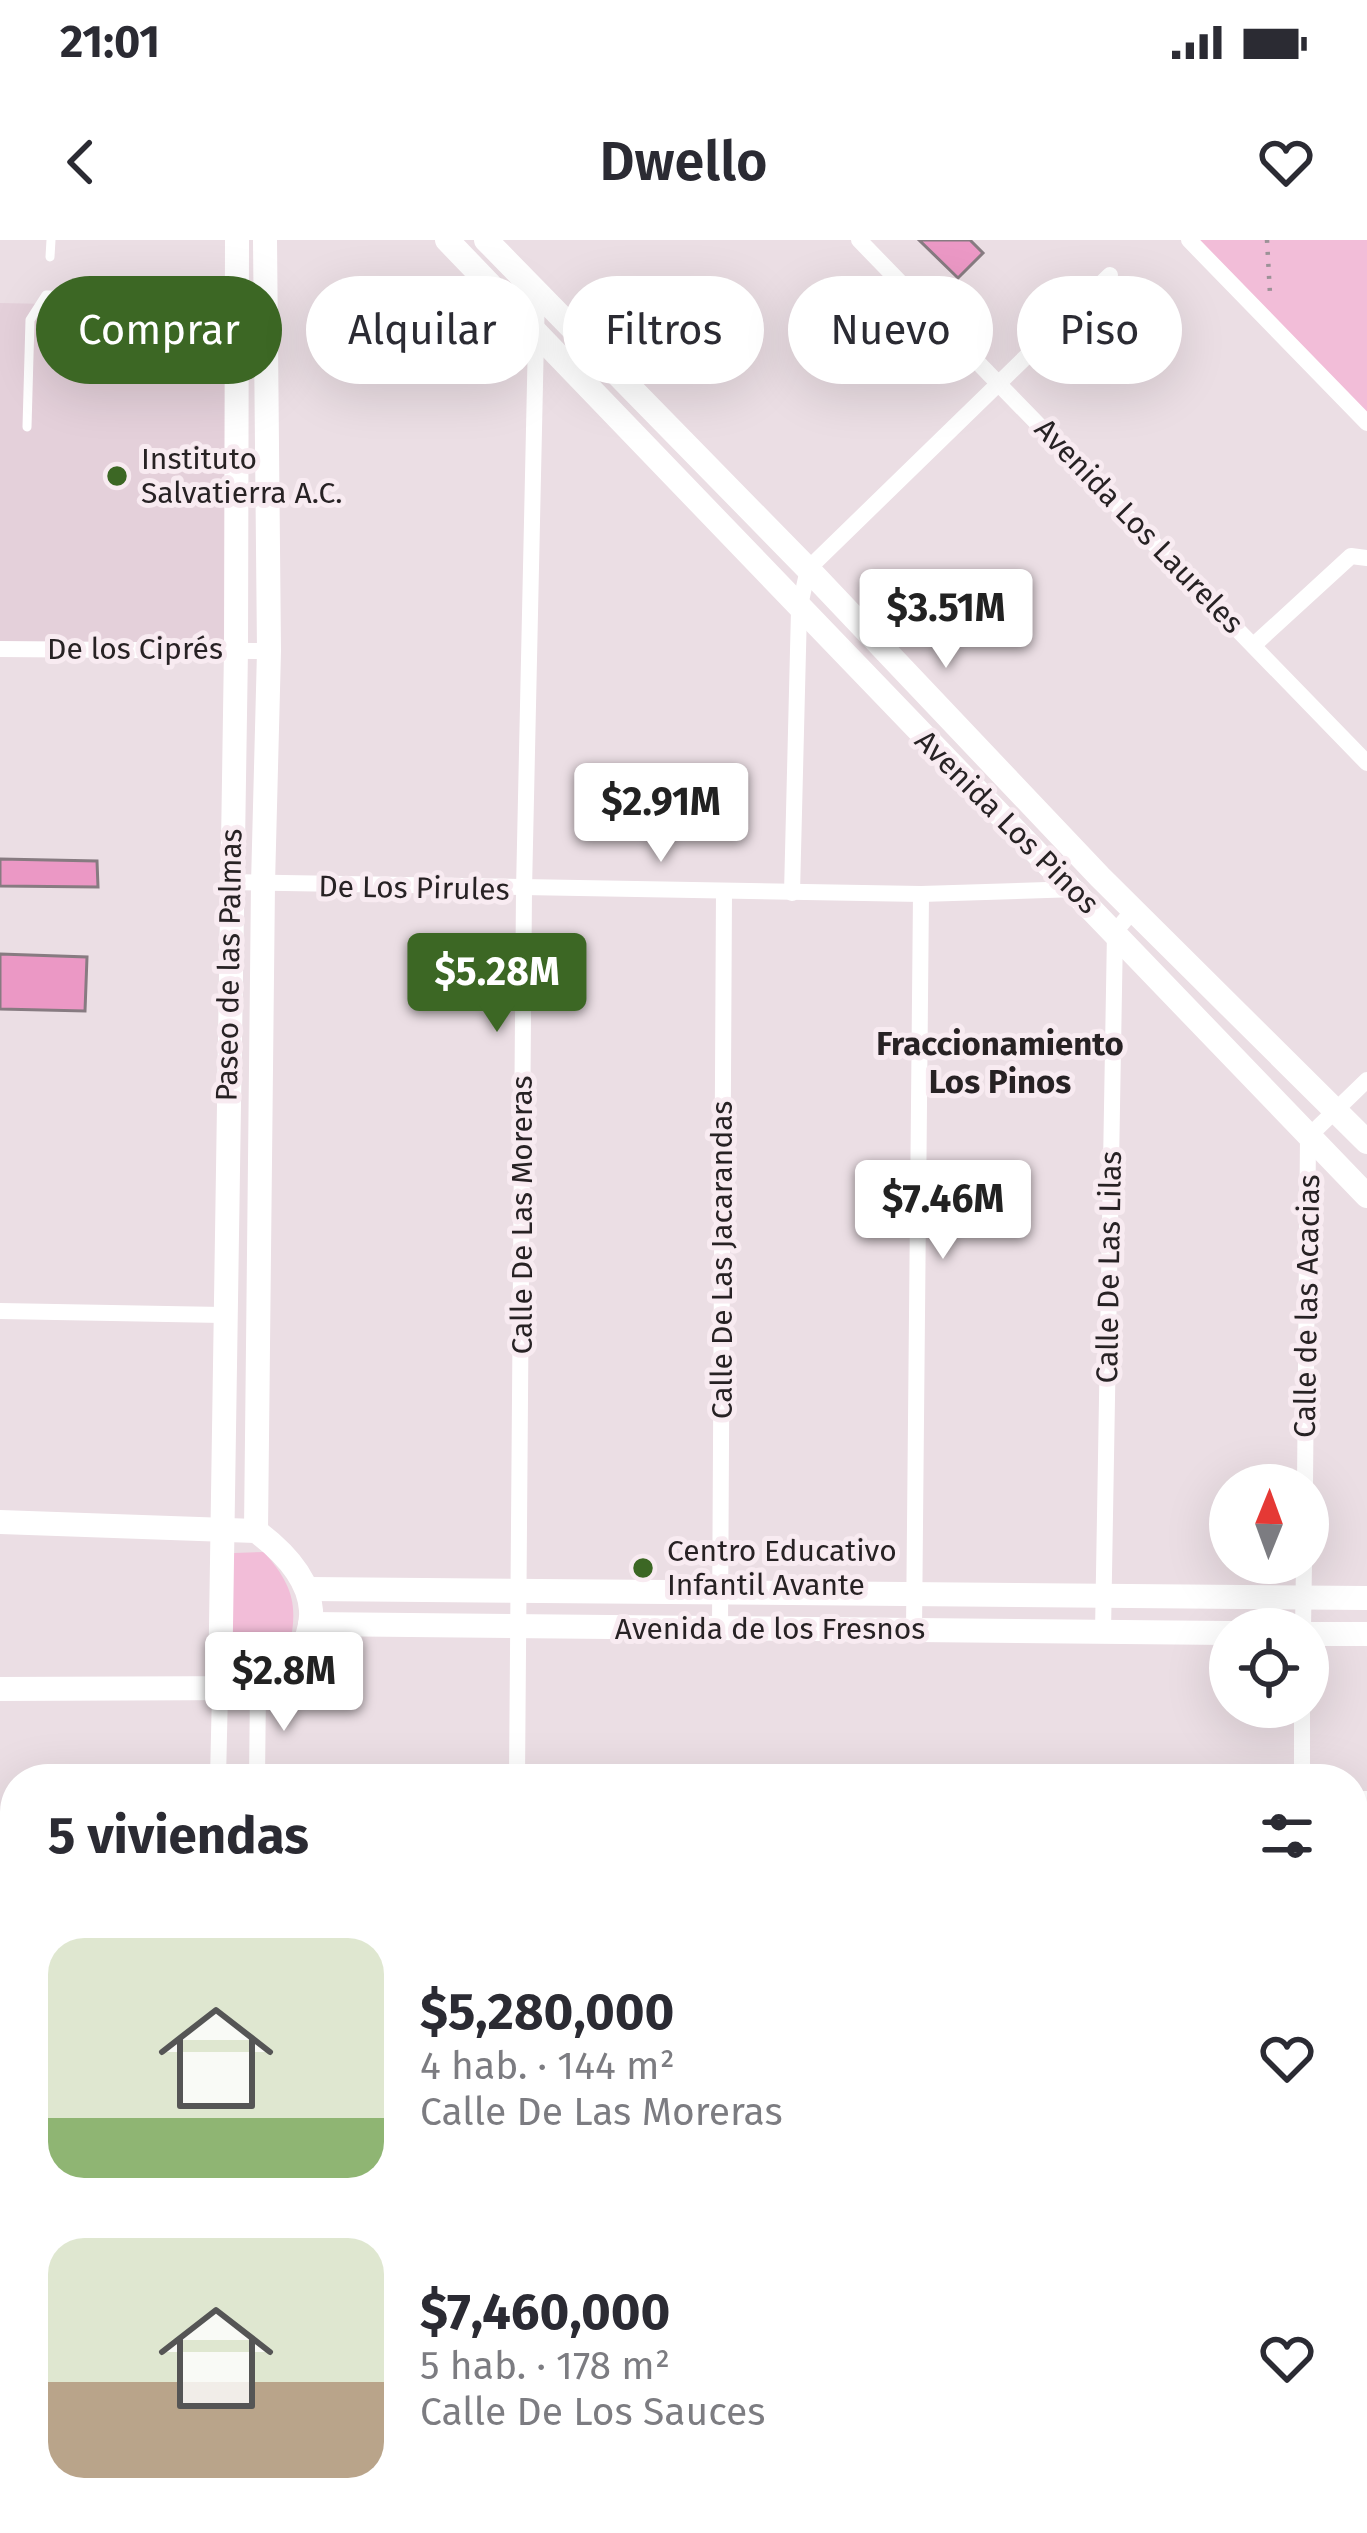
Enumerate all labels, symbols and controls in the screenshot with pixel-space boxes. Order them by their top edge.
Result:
text: 21:01 [60,15,160,69]
icon: back [48,129,114,195]
icon: heart [1253,129,1319,195]
text: Dwello [599,130,768,194]
chip: Comprar [36,276,282,384]
chip: Alquilar [306,276,539,384]
chip: Filtros [563,276,764,384]
chip: Nuevo [788,276,993,384]
chip: Piso [1017,276,1182,384]
street label: Avenida Los Laureles [1027,411,1251,641]
place label: Instituto Salvatierra A.C. [141,441,342,511]
marker: Instituto Salvatierra A.C. [104,463,130,489]
pin: $3.51M [848,569,1044,671]
text: $3.51M [887,585,1005,631]
street label: De los Ciprés [47,631,223,667]
street label: Avenida Los Pinos [908,723,1106,921]
pin: $2.91M [563,763,759,865]
text: $2.91M [601,779,721,825]
street label: Paseo de las Palmas [209,828,249,1102]
street label: De Los Pirules [318,868,510,908]
pin: $5.28M [399,933,595,1035]
text: $5.28M [434,949,560,995]
district label: Fraccionamiento Los Pinos [876,1024,1124,1102]
street label: Calle De Las Moreras [504,1076,540,1354]
street label: Calle De Las Jacarandas [704,1101,740,1419]
street label: Calle De Las Lilas [1089,1150,1129,1384]
pin: $7.46M [845,1160,1041,1262]
street label: Calle de las Acacias [1287,1174,1327,1438]
text: $7.46M [882,1176,1004,1222]
north arrow [1209,1464,1329,1584]
map controls [1209,1464,1329,1728]
place label: Centro Educativo Infantil Avante [667,1533,897,1603]
marker: Centro Educativo Infantil Avante [630,1555,656,1581]
button: locate [1209,1608,1329,1728]
street label: Avenida de los Fresnos [615,1611,925,1647]
pin: $2.8M [200,1632,368,1734]
text: $2.8M [232,1648,336,1694]
icon: filters [1254,1803,1320,1869]
text: 5 viviendas [48,1805,309,1867]
text: $5,280,000 [420,1981,674,2043]
icon: home [144,1986,288,2130]
icon: heart [1254,2025,1320,2091]
text: 4 hab. · 144 m² [420,2043,675,2089]
text: Calle De Las Moreras [420,2089,783,2135]
text: $7,460,000 [420,2281,670,2343]
icon: home [144,2286,288,2430]
icon: heart [1254,2325,1320,2391]
text: 5 hab. · 178 m² [420,2343,670,2389]
text: Calle De Los Sauces [420,2389,766,2435]

